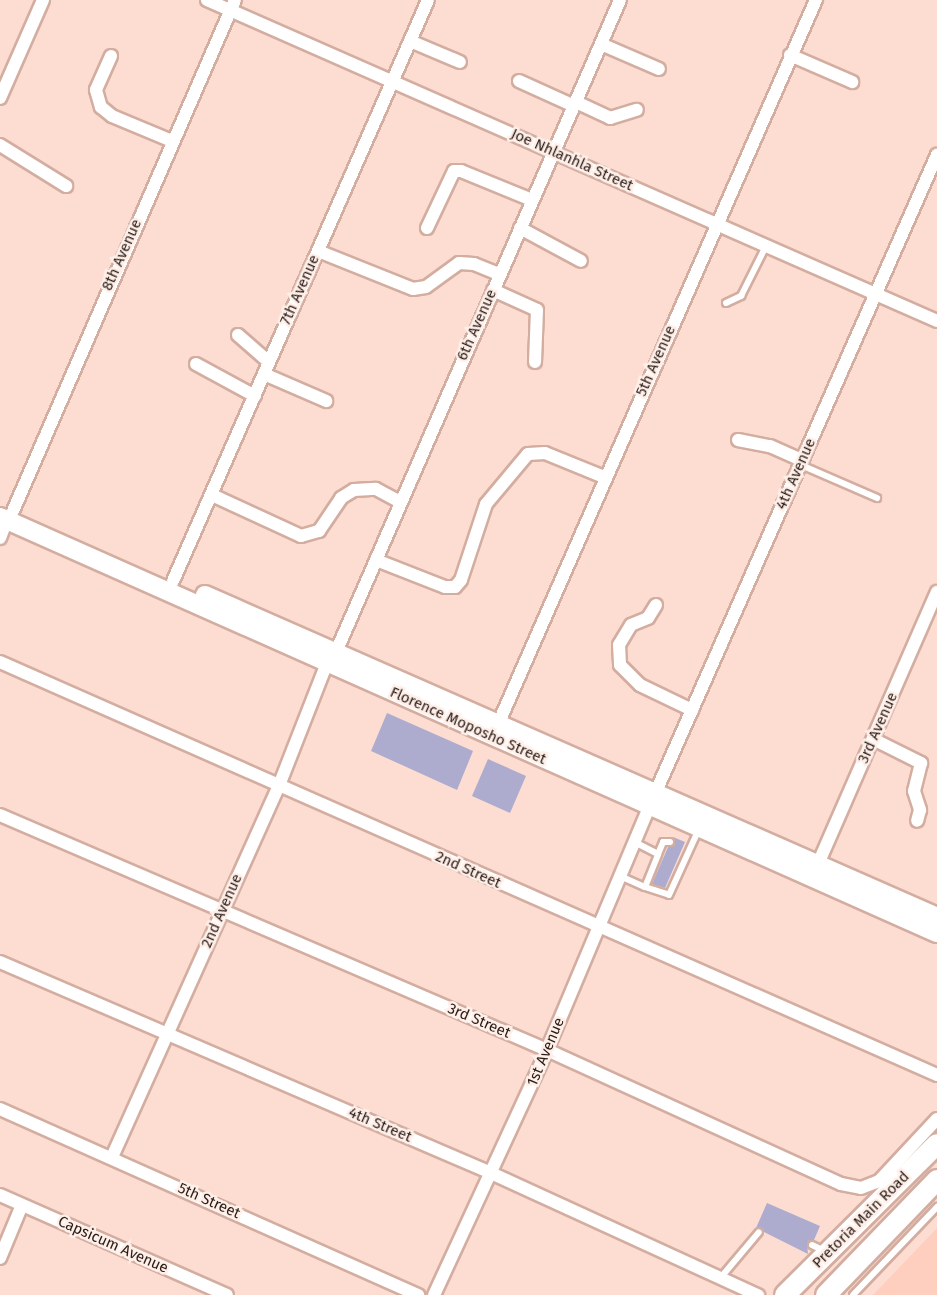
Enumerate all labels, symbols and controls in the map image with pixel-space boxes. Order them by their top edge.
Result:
street label: Joe Nhlanhla Street [508,125,636,195]
street label: 8th Avenue [98,217,146,293]
street label: 7th Avenue [277,252,323,328]
street label: 6th Avenue [453,287,501,363]
street label: 5th Avenue [632,323,680,399]
street label: 4th Avenue [772,436,820,512]
street label: Florence Moposho Street [387,683,549,769]
street label: 3rd Avenue [854,690,902,766]
street label: 2nd Street [432,848,504,892]
street label: 2nd Avenue [198,871,246,951]
street label: 3rd Street [445,1000,513,1042]
street label: 1st Avenue [524,1015,568,1089]
street label: 4th Street [346,1104,414,1146]
street label: Pretoria Main Road [809,1168,913,1272]
street label: 5th Street [175,1179,243,1223]
street label: Capsicum Avenue [55,1213,171,1277]

